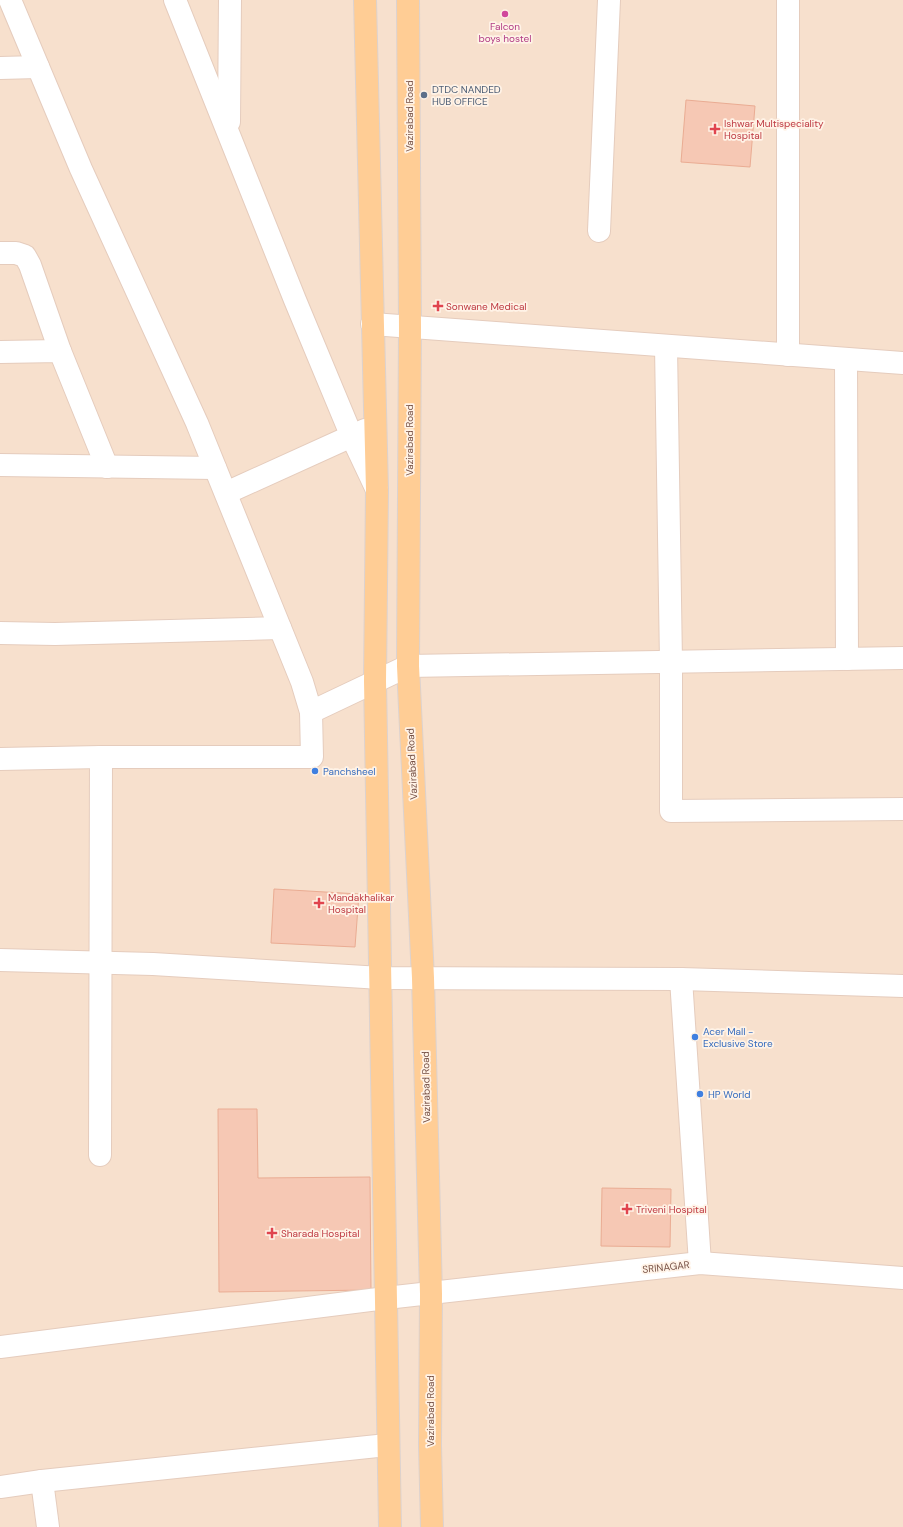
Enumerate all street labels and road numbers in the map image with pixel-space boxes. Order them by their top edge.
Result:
street label: Vazirabad Road [403,80,416,152]
street label: Vazirabad Road [403,404,416,476]
street label: Vazirabad Road [404,728,420,800]
street label: Vazirabad Road [419,1051,433,1123]
street label: SRINAGAR [642,1258,690,1276]
street label: Vazirabad Road [424,1375,437,1447]

